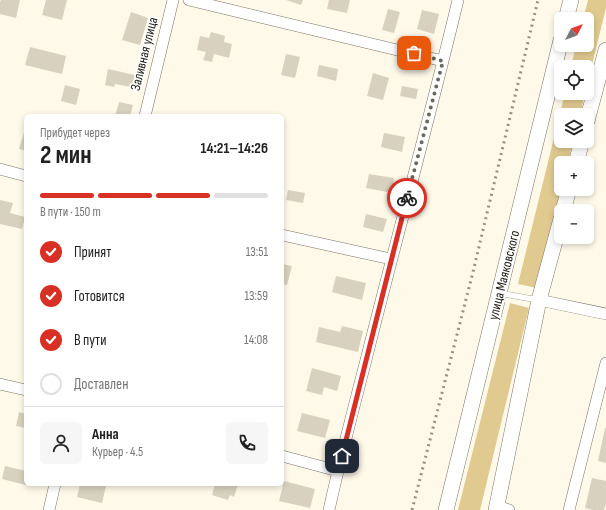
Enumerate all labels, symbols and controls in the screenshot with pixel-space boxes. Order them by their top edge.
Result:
north arrow [554,12,594,52]
map controls [554,12,594,244]
street label: Заливная улица [127,15,161,93]
pin [397,36,431,70]
icon: bag [403,42,425,64]
button: locate [554,60,594,100]
button: layers [554,108,594,148]
text: Прибудет через [40,125,110,141]
text: 14:21–14:26 [201,139,268,158]
text: 2 мин [40,140,92,171]
button: + [554,156,594,196]
courier [387,178,427,218]
icon: bike [396,187,418,209]
text: В пути · 150 m [40,204,101,220]
button: − [554,204,594,244]
street label: улица Маяковского [485,228,523,322]
icon: check [40,241,62,263]
text: Принят [74,243,111,262]
text: 13:51 [246,244,268,260]
icon: check [40,285,62,307]
text: Готовится [74,287,125,306]
text: 13:59 [245,288,268,304]
icon: check [40,329,62,351]
text: В пути [74,331,106,350]
text: 14:08 [244,332,268,348]
text: Доставлен [74,375,128,394]
button: person [40,422,82,464]
button: phone [226,422,268,464]
text: Анна [92,425,119,444]
pin [325,439,359,473]
text: Курьер · 4.5 [92,444,143,460]
icon: home [331,445,353,467]

